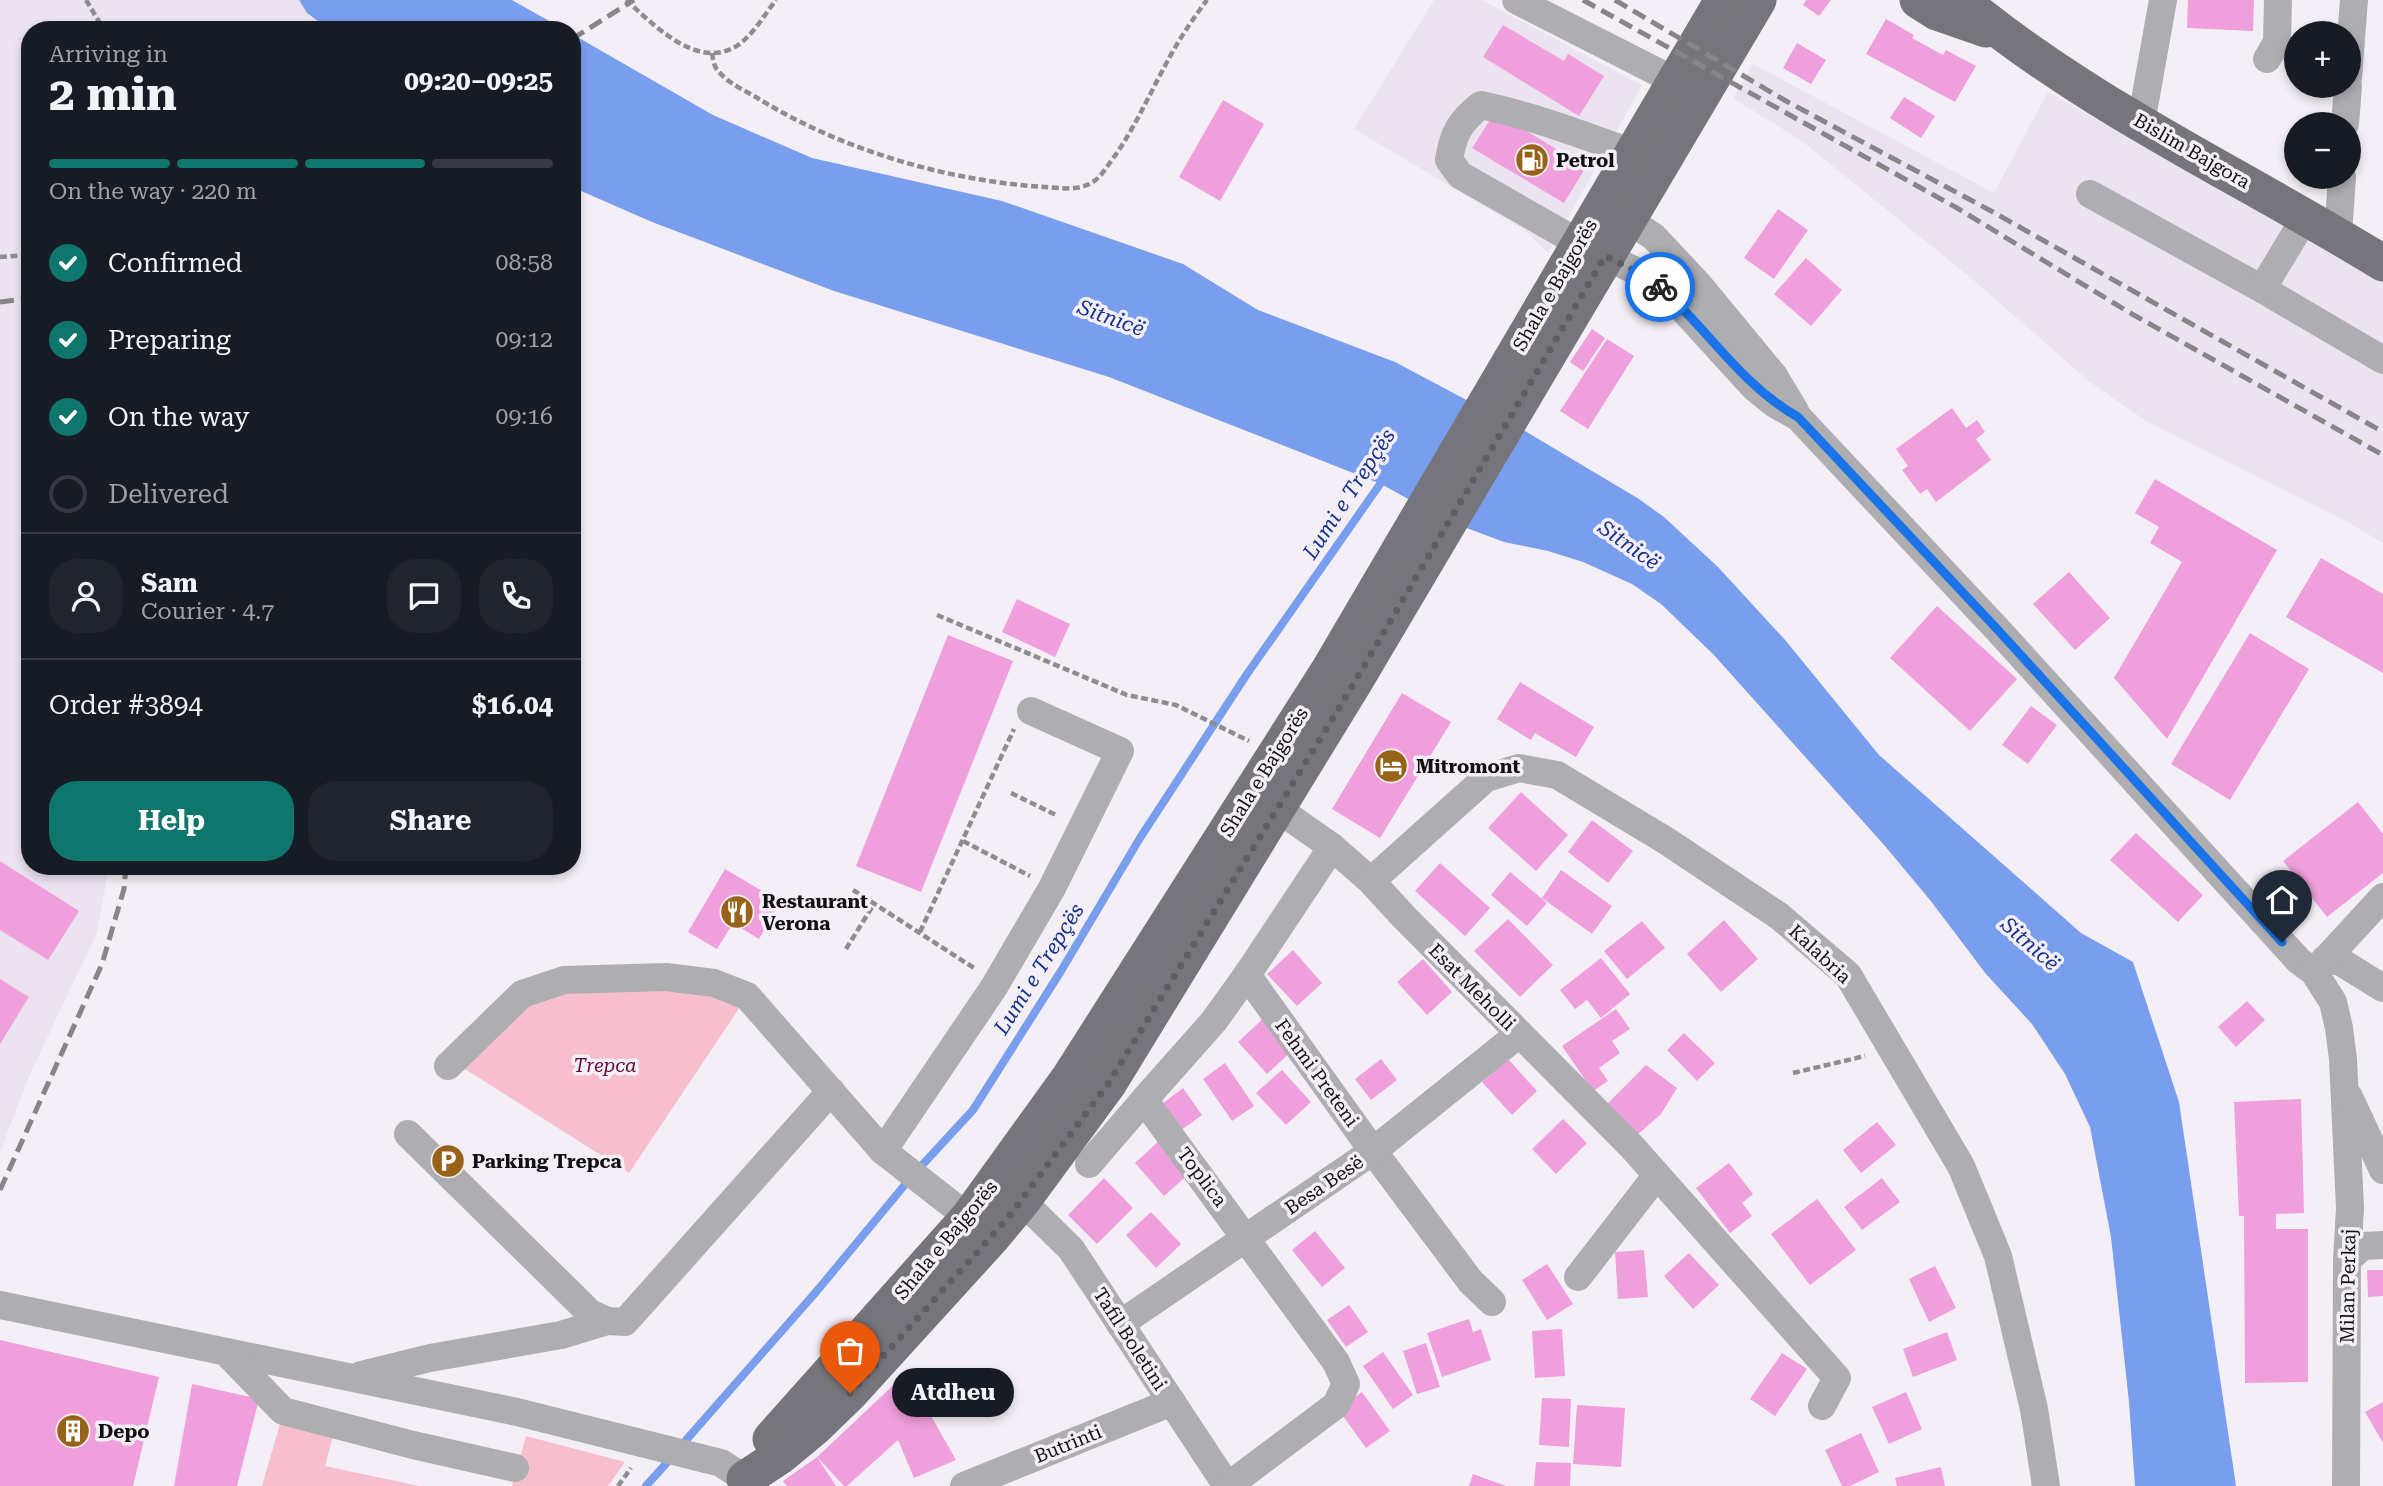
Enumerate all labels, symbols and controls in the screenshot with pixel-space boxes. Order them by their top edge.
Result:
map controls [2284,21,2361,189]
button: + [2284,21,2361,98]
text: Arriving in [49,41,168,68]
text: 09:20–09:25 [404,66,553,96]
text: 2 min [49,67,177,121]
street label: Bislim Bajgora [2130,108,2255,194]
button: − [2284,112,2361,189]
fuel station icon: Petrol [1513,141,1551,179]
place label: Petrol [1556,149,1615,172]
text: On the way · 220 m [49,178,257,205]
street label: Shala e Bajgorës [1508,215,1602,355]
icon: check [49,244,87,282]
text: Confirmed [108,248,243,278]
text: 08:58 [496,249,553,276]
courier [1625,252,1695,322]
icon: bike [1641,268,1679,306]
water label: Sitnicë [1074,295,1148,341]
icon: check [49,321,87,359]
text: Preparing [108,325,231,355]
text: 09:12 [496,326,553,353]
icon: check [49,398,87,436]
text: On the way [108,402,249,432]
text: 09:16 [496,403,553,430]
water label: Lumi e Trepçës [1298,424,1400,564]
text: Delivered [108,479,229,509]
water label: Sitnicë [1593,515,1664,575]
button: person [49,559,123,633]
button: chat [387,559,461,633]
button: phone [479,559,553,633]
text: Sam [141,568,198,598]
text: Courier · 4.7 [141,598,274,625]
text: Order #3894 [49,690,203,720]
text: $16.04 [472,690,553,720]
street label: Shala e Bajgorës [1215,703,1313,841]
hotel icon: Mitromont [1372,747,1410,785]
place label: Mitromont [1416,755,1521,778]
button: Help [49,781,294,861]
button: Share [308,781,553,861]
pin [2252,870,2312,942]
icon: home [2263,881,2301,919]
place label: Restaurant Verona [762,890,868,935]
restaurant icon: Restaurant Verona [718,893,756,931]
water label: Lumi e Trepçës [989,899,1089,1040]
water label: Sitnicë [1995,912,2064,976]
street label: Kalabria [1784,920,1856,989]
street label: Esat Meholli [1424,939,1520,1035]
street label: Fehmi Preteni [1270,1015,1364,1131]
park label: Trepca [573,1054,637,1077]
parking icon: Parking Trepca [429,1142,467,1180]
street label: Toplica [1172,1143,1232,1212]
place label: Parking Trepca [472,1150,622,1173]
street label: Besa Besë [1280,1150,1368,1220]
street label: Shala e Bajgorës [890,1176,1002,1304]
street label: Milan Perkaj [2336,1228,2360,1344]
street label: Tafil Boletini [1088,1283,1172,1395]
pin [820,1321,880,1393]
icon: bag [831,1332,869,1370]
callout: Atdheu [892,1368,1015,1418]
text: Atdheu [911,1379,995,1406]
building icon: Depo [54,1412,92,1450]
place label: Depo [98,1420,150,1443]
street label: Butrinti [1031,1420,1105,1468]

